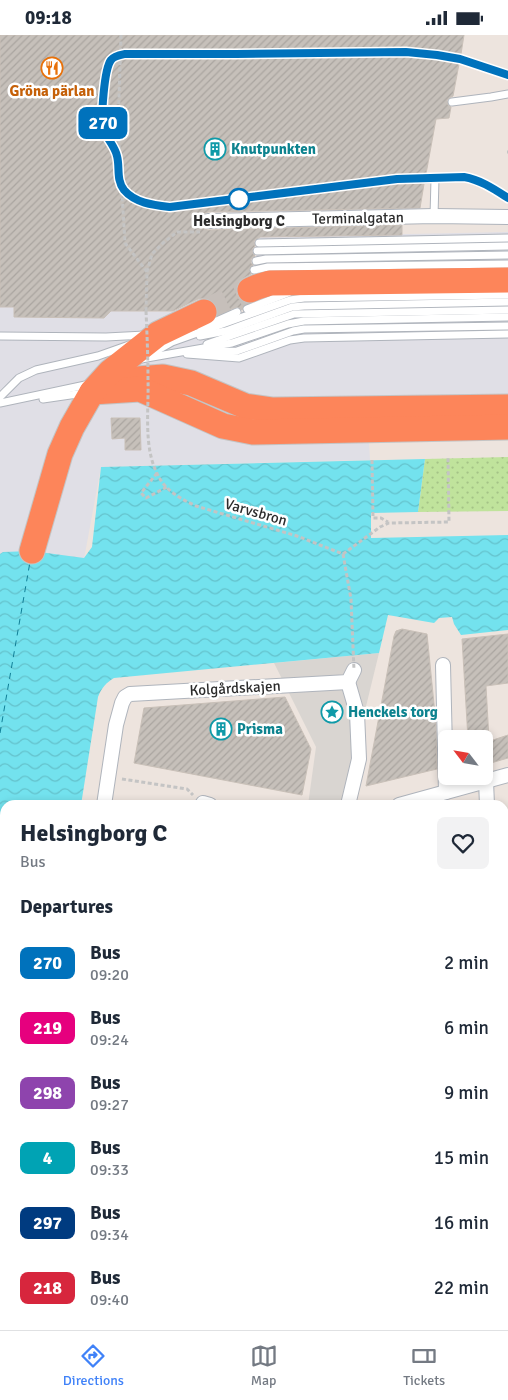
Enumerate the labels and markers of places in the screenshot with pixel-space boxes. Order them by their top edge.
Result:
restaurant icon: Gröna pärlan [40,56,64,80]
place label: Gröna pärlan [10,82,94,100]
building icon: Knutpunkten [203,137,227,161]
place label: Knutpunkten [231,140,316,158]
marker: Helsingborg C [228,188,250,210]
place label: Helsingborg C [193,212,285,230]
place icon: Henckels torg [320,700,344,724]
place label: Henckels torg [348,703,438,721]
building icon: Prisma [209,717,233,741]
place label: Prisma [237,720,283,738]

